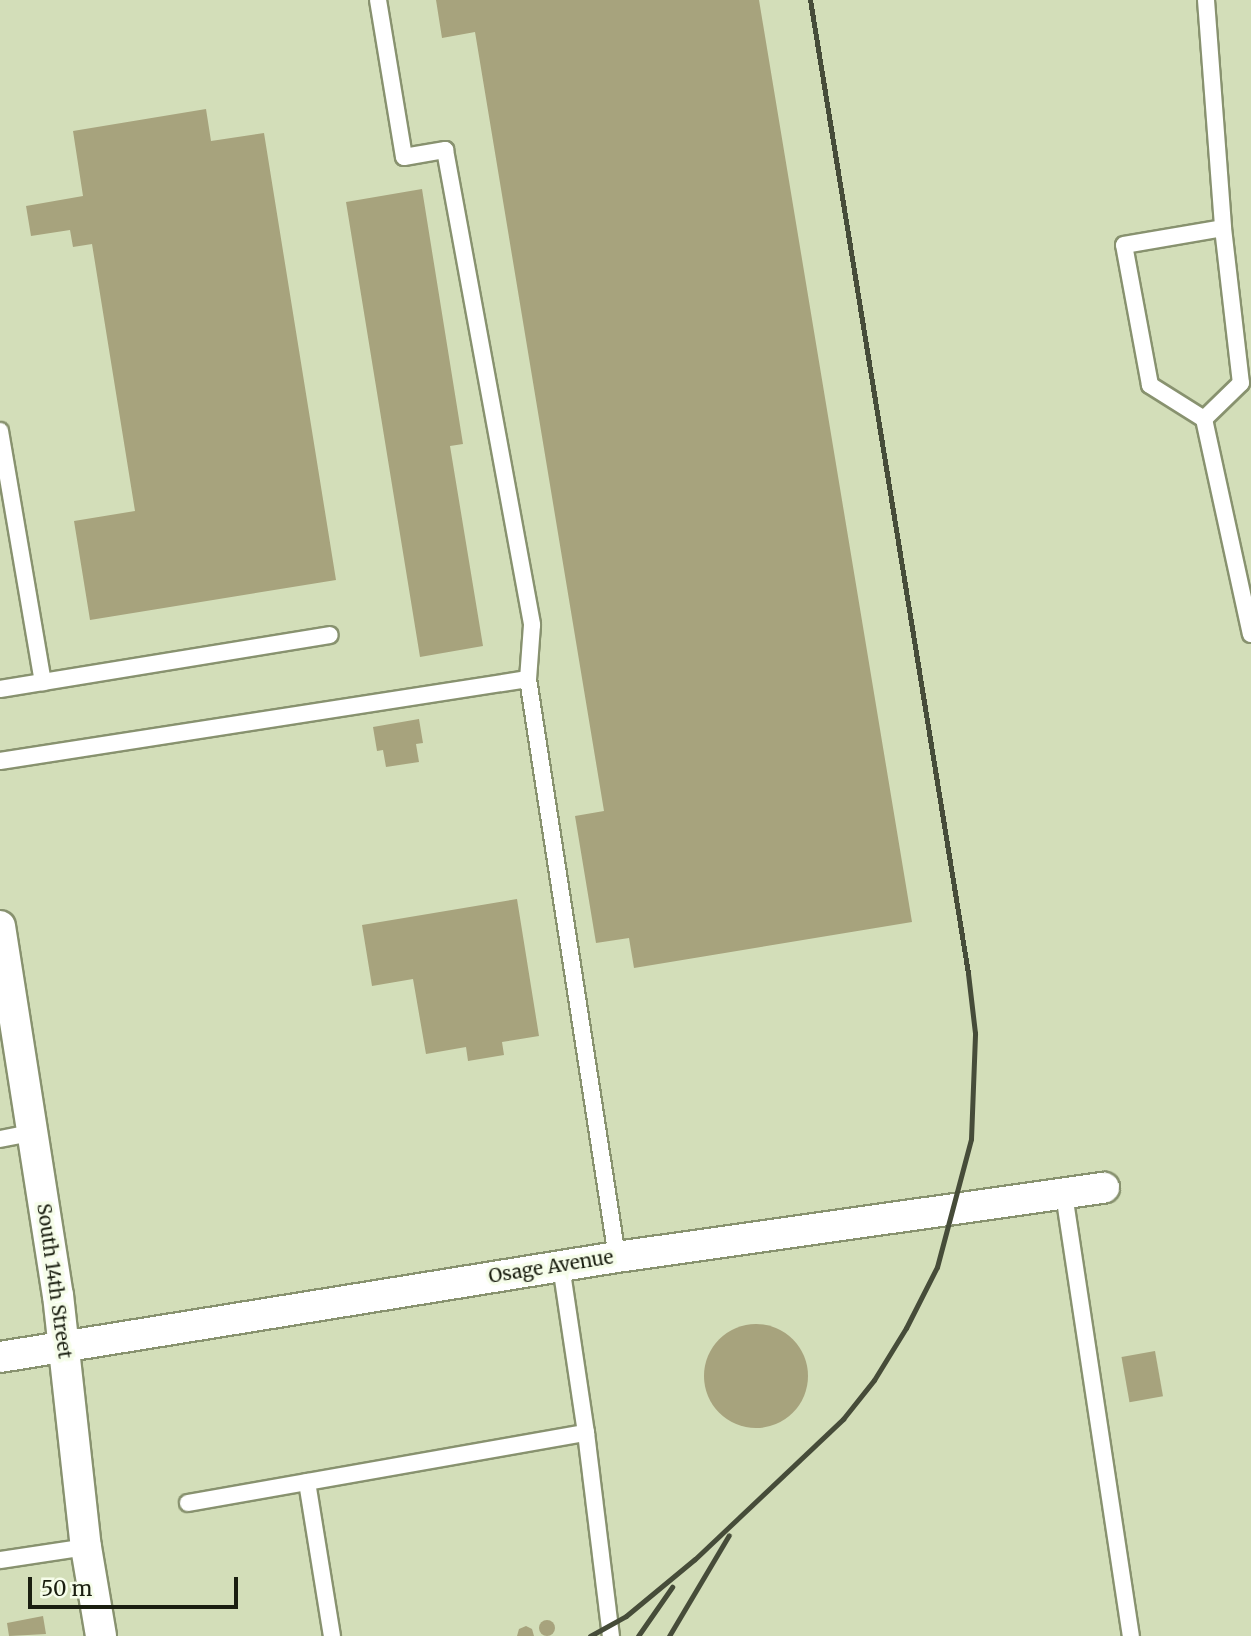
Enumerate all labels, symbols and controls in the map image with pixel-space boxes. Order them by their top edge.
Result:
street label: South 14th Street [32,1202,76,1360]
street label: Osage Avenue [487,1246,615,1288]
scale bar [32,1562,242,1606]
text: 50 m [41,1575,92,1602]

